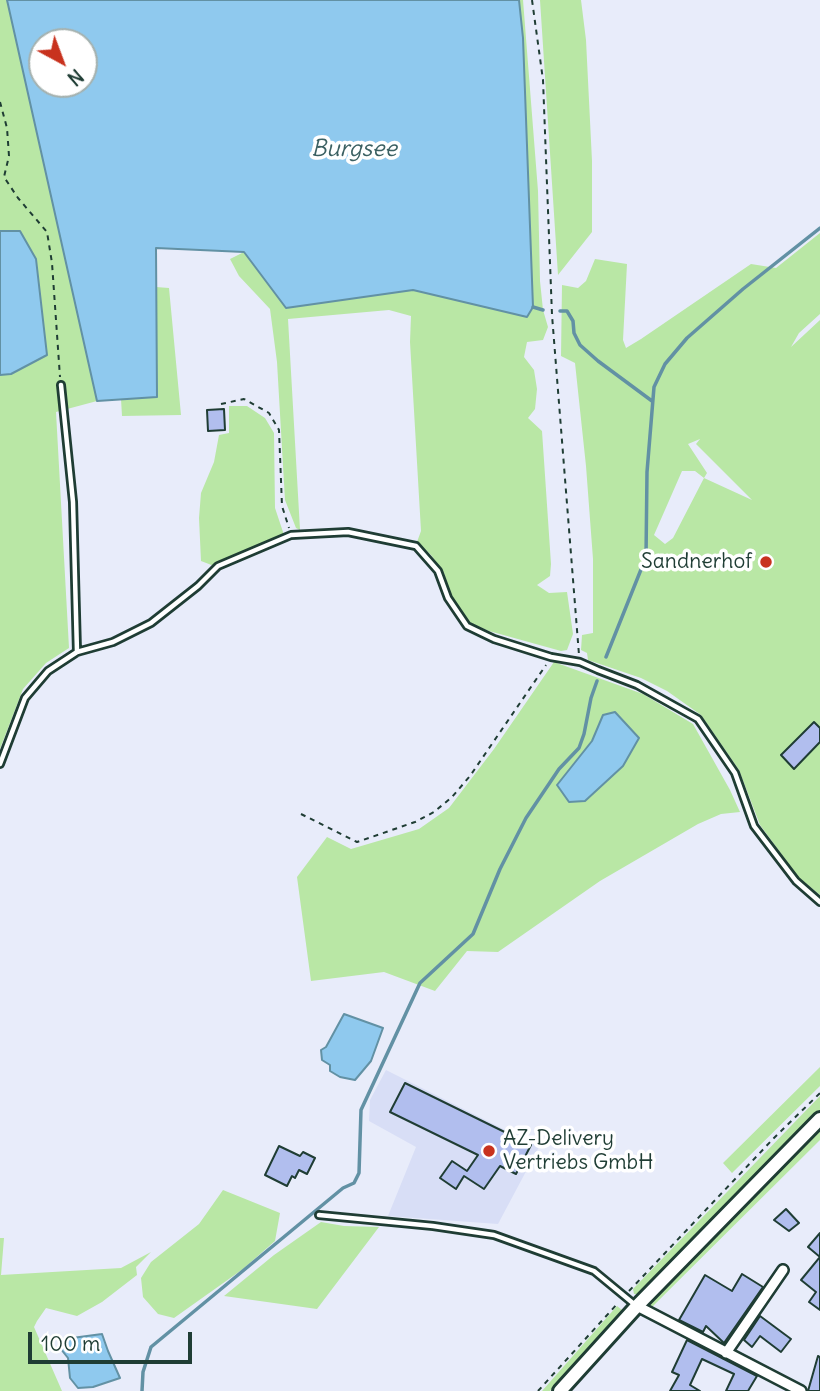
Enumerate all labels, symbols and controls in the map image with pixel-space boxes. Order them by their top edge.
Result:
north arrow [28,28,98,98]
text: N [63,64,88,91]
water label: Burgsee [311,135,397,163]
place label: Sandnerhof [641,549,752,575]
marker: Sandnerhof [758,554,774,570]
place label: AZ-Delivery Vertriebs GmbH [503,1126,653,1176]
marker: AZ-Delivery Vertriebs GmbH [481,1143,497,1159]
scale bar [32,1318,196,1362]
text: 100 m [41,1330,100,1357]

